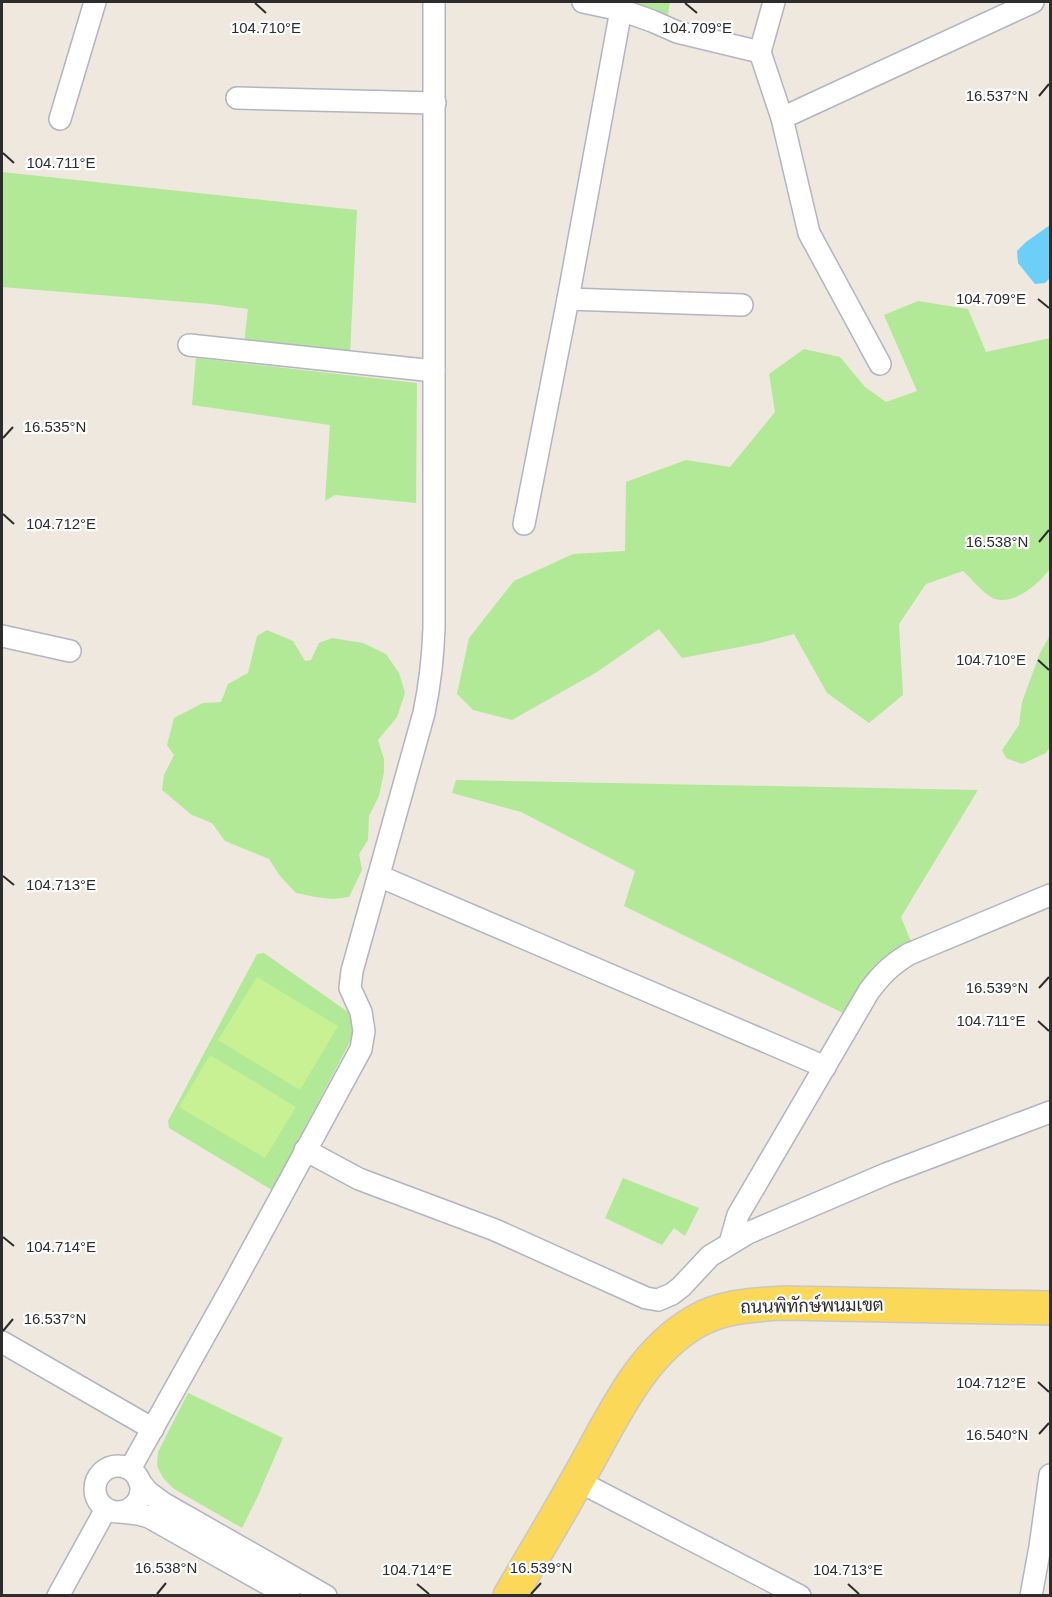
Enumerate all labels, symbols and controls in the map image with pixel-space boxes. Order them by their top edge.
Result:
text: 104.710°E [231,19,301,36]
text: 104.709°E [662,19,732,36]
text: 16.537°N [966,87,1028,104]
text: 104.711°E [26,154,96,171]
text: 104.709°E [956,290,1026,307]
text: 16.535°N [24,418,86,435]
text: 104.712°E [26,515,96,532]
text: 16.538°N [966,533,1028,550]
text: 104.710°E [956,651,1026,668]
text: 104.713°E [26,876,96,893]
text: 16.539°N [966,979,1028,996]
text: 104.711°E [956,1012,1026,1029]
text: 104.714°E [26,1238,96,1255]
street label: ถนนพิทักษ์พนมเขต [740,1292,884,1317]
text: 16.537°N [24,1310,86,1327]
text: 104.712°E [956,1374,1026,1391]
text: 16.540°N [966,1426,1028,1443]
text: 16.538°N [135,1559,197,1576]
text: 16.539°N [510,1559,572,1576]
text: 104.714°E [382,1561,452,1578]
text: 104.713°E [813,1561,883,1578]

